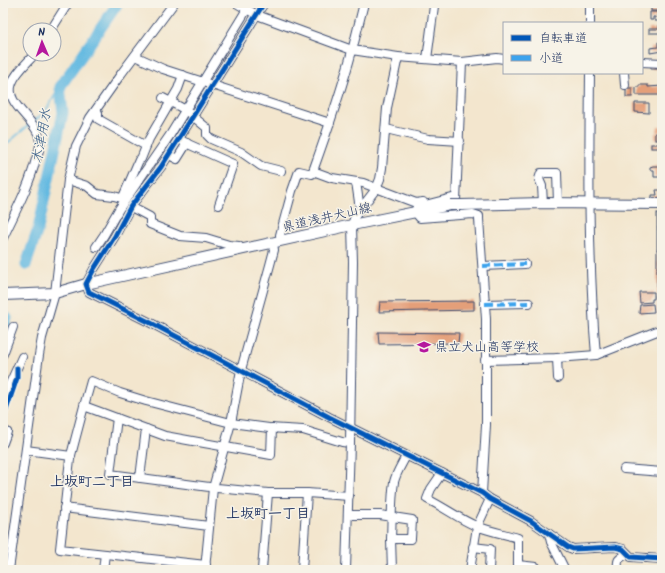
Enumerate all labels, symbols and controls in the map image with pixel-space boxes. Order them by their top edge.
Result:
north arrow [22,22,62,62]
legend [503,22,643,74]
text: N [38,24,46,42]
text: 自転車道 [539,29,587,48]
text: 小道 [539,49,563,68]
water label: 木津用水 [26,107,58,165]
street label: 県道浅井犬山線 [280,197,375,238]
place label: 県立犬山高等学校 [435,337,539,358]
school or university icon: 県立犬山高等学校 [416,339,432,355]
district label: 上坂町二丁目 [50,471,134,493]
district label: 上坂町一丁目 [226,503,310,525]

